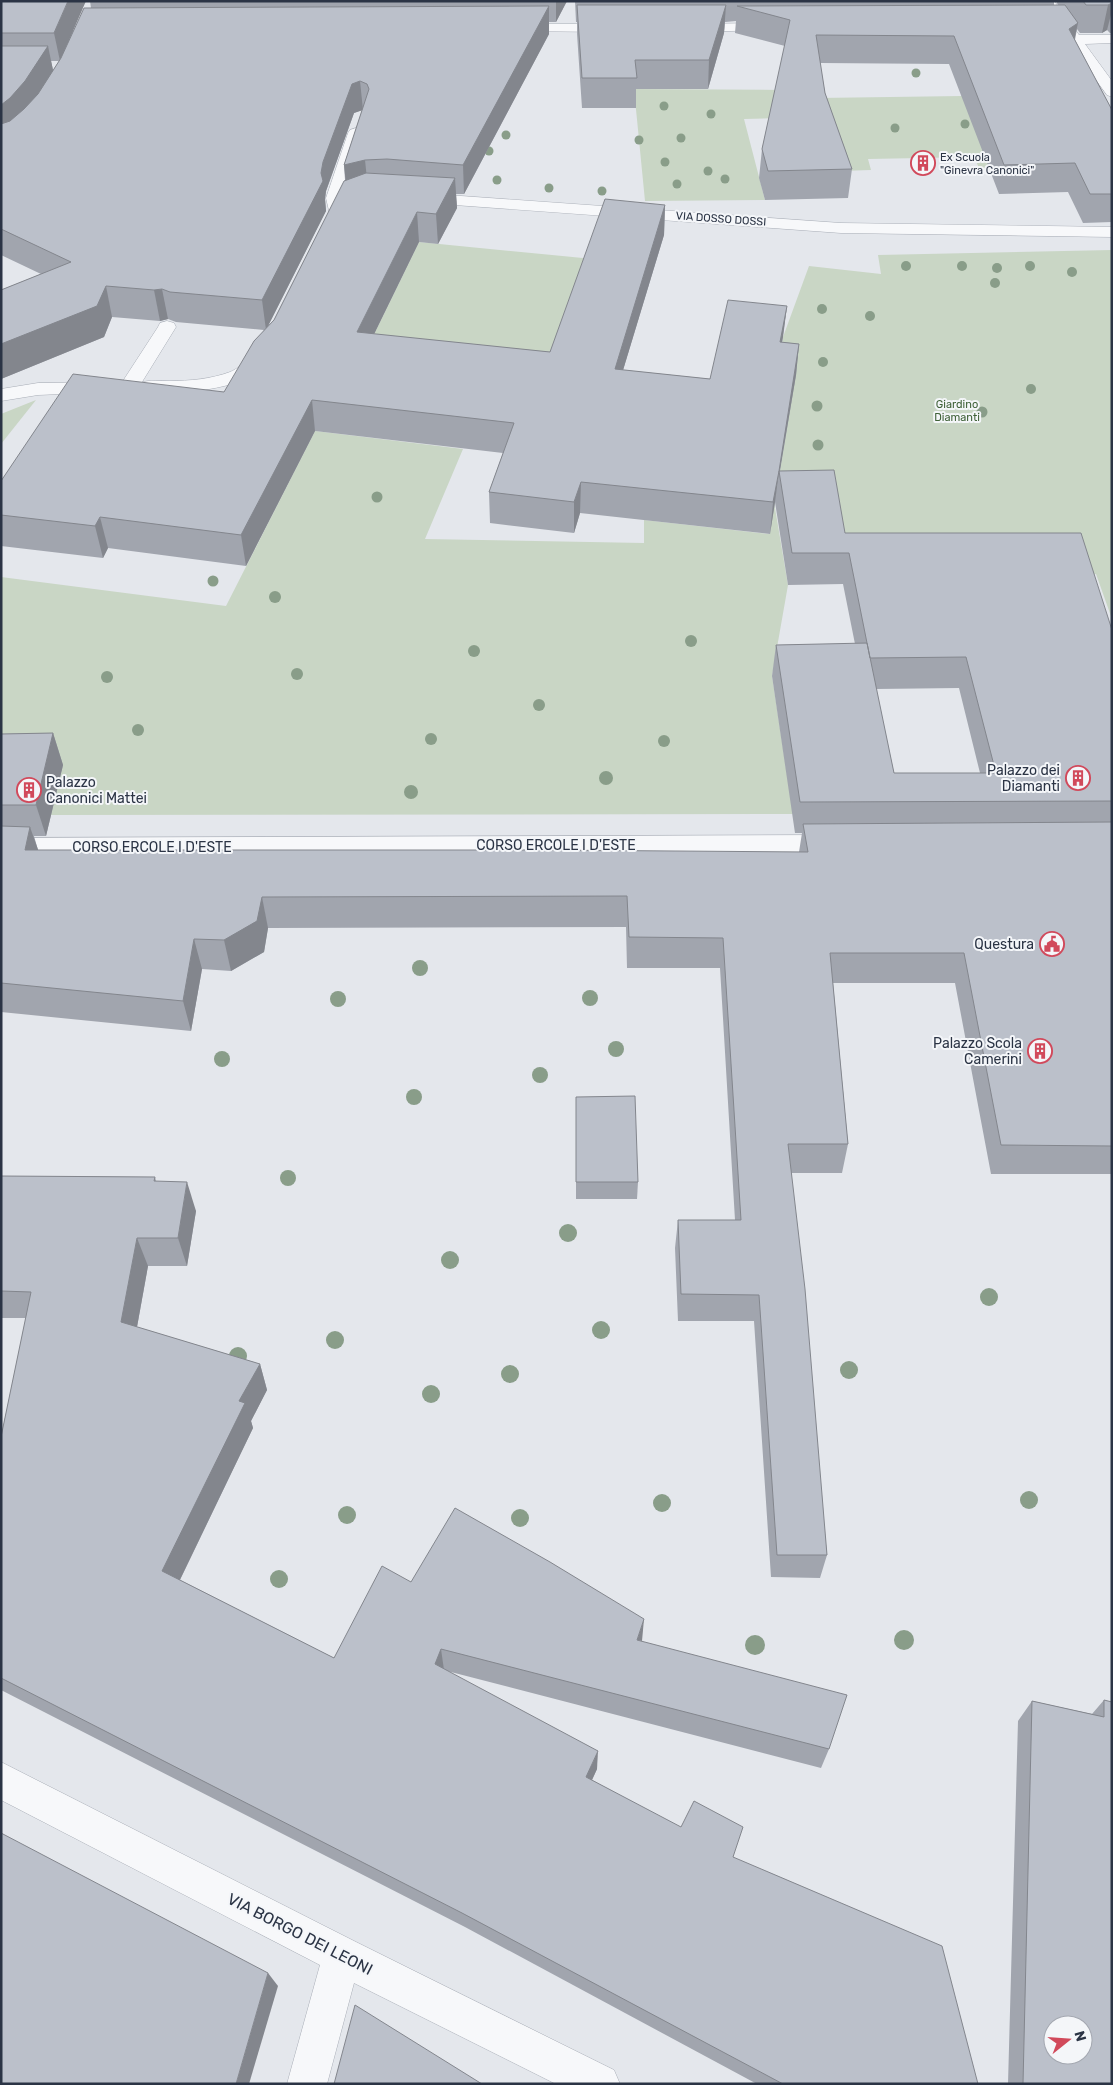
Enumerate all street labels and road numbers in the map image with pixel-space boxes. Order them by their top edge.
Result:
street label: VIA DOSSO DOSSI [675,209,767,229]
street label: CORSO ERCOLE I D'ESTE [476,837,636,854]
street label: CORSO ERCOLE I D'ESTE [72,839,232,856]
street label: VIA BORGO DEI LEONI [224,1889,376,1979]

